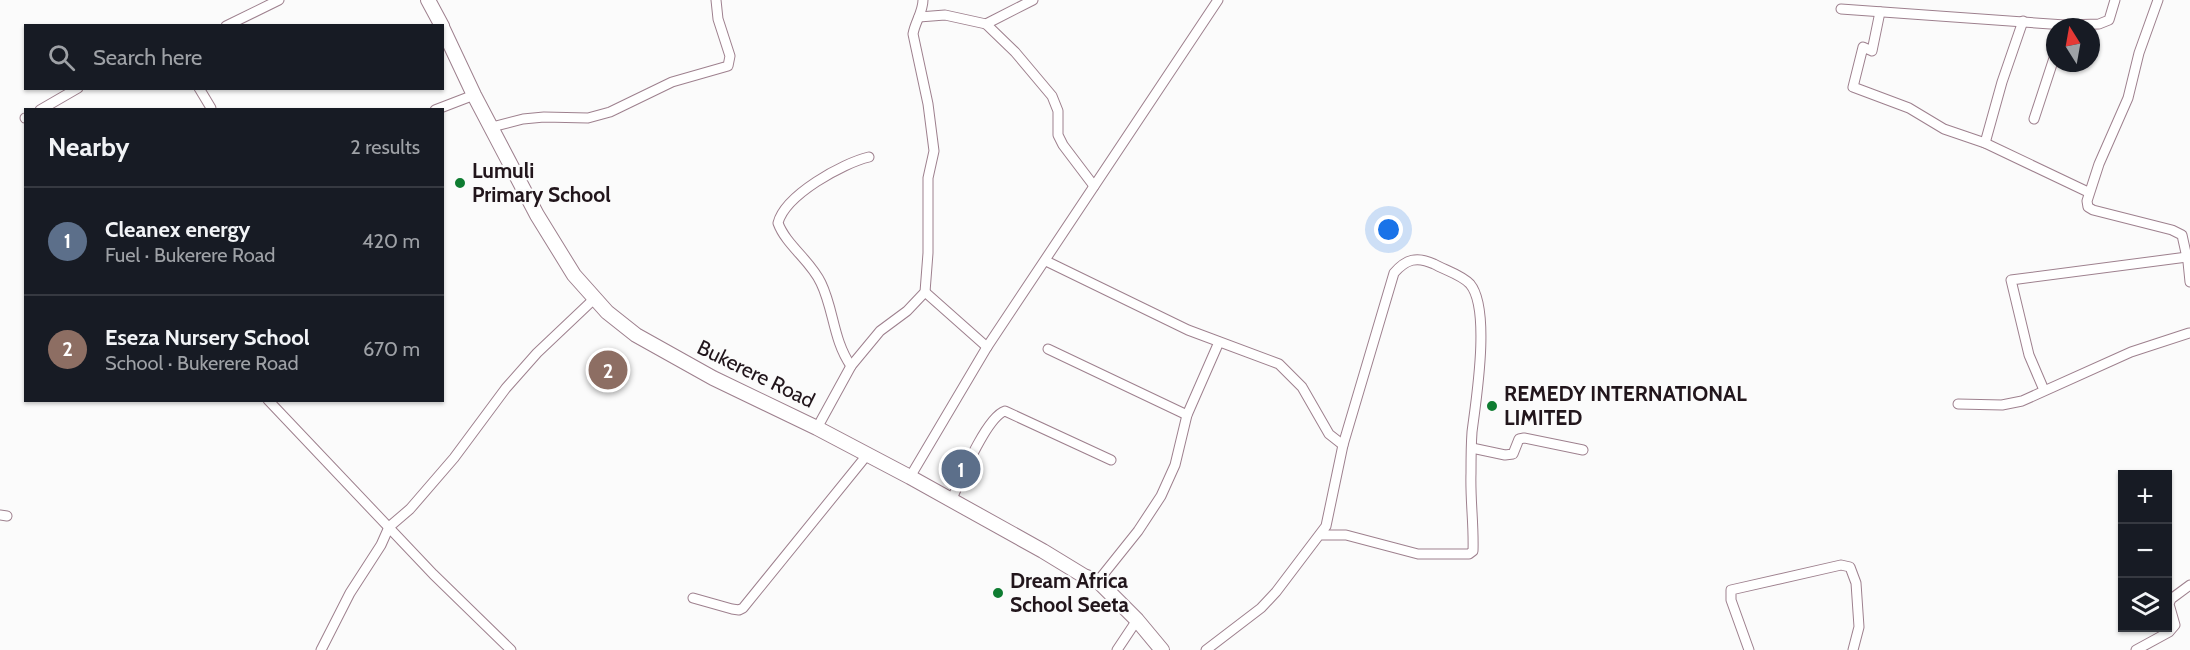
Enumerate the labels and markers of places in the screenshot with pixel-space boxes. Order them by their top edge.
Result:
place label: Lumuli Primary School [472,158,611,207]
marker: Lumuli Primary School [453,176,467,190]
pin: 2 [588,348,628,392]
place label: REMEDY INTERNATIONAL LIMITED [1504,381,1747,430]
marker: REMEDY INTERNATIONAL LIMITED [1485,399,1499,413]
pin: 1 [942,446,980,492]
place label: Dream Africa School Seeta [1010,568,1130,617]
marker: Dream Africa School Seeta [991,586,1005,600]

